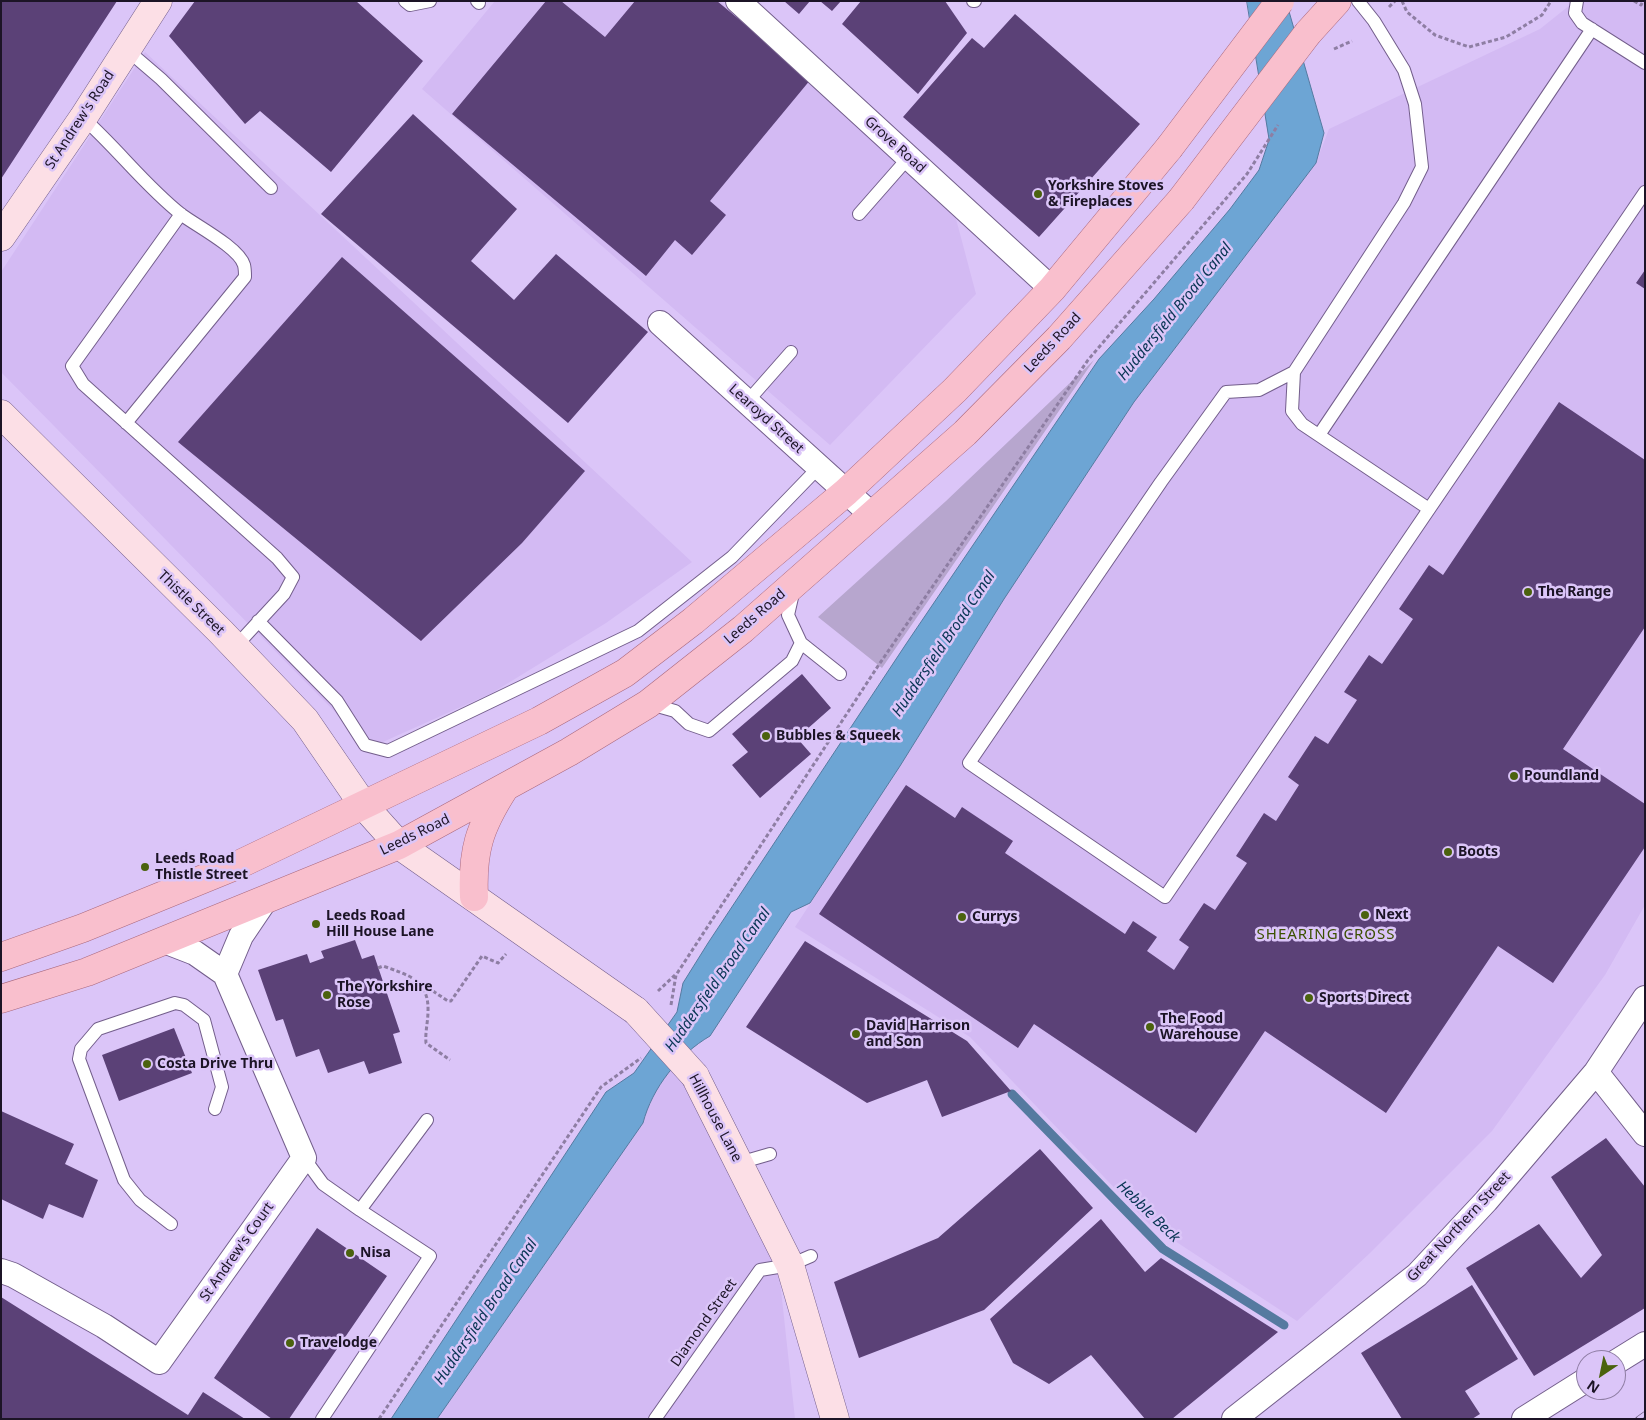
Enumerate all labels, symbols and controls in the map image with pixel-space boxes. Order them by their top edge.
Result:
street label: St Andrew's Road [42,68,118,172]
street label: Grove Road [861,113,929,177]
place label: Yorkshire Stoves & Fireplaces [1048,178,1164,210]
marker: Yorkshire Stoves & Fireplaces [1032,188,1044,200]
water label: Huddersfield Broad Canal [1114,240,1236,384]
street label: Leeds Road [1021,310,1085,376]
street label: Learoyd Street [725,381,807,457]
street label: Thistle Street [154,567,228,639]
water label: Huddersfield Broad Canal [889,568,999,720]
place label: The Range [1538,584,1611,600]
street label: Leeds Road [721,586,789,648]
marker: The Range [1522,586,1534,598]
place label: Bubbles & Squeek [776,728,901,744]
marker: Bubbles & Squeek [760,730,772,742]
place label: Poundland [1524,768,1599,784]
marker: Poundland [1508,770,1520,782]
street label: Leeds Road [377,811,453,859]
place label: Boots [1458,844,1498,860]
marker: Boots [1442,846,1454,858]
place label: Leeds Road Thistle Street [155,851,248,884]
marker: Leeds Road Thistle Street [139,861,151,873]
water label: Huddersfield Broad Canal [661,905,775,1055]
place label: Next [1375,907,1409,923]
place label: Leeds Road Hill House Lane [326,908,434,940]
place label: Currys [972,909,1018,925]
marker: Next [1359,909,1371,921]
marker: Currys [956,911,968,923]
marker: Leeds Road Hill House Lane [310,918,322,930]
district label: SHEARING CROSS [1255,926,1397,944]
place label: The Yorkshire Rose [337,979,433,1012]
marker: The Yorkshire Rose [321,989,333,1001]
place label: Sports Direct [1319,990,1409,1006]
marker: Sports Direct [1303,992,1315,1004]
place label: The Food Warehouse [1160,1011,1238,1044]
place label: David Harrison and Son [866,1018,970,1050]
marker: The Food Warehouse [1144,1021,1156,1033]
marker: David Harrison and Son [850,1028,862,1040]
place label: Costa Drive Thru [157,1056,273,1072]
marker: Costa Drive Thru [141,1058,153,1070]
street label: Hillhouse Lane [685,1071,745,1165]
street label: Great Northern Street [1404,1169,1514,1285]
water label: Hebble Beck [1113,1177,1183,1247]
street label: St Andrew's Court [197,1199,277,1305]
water label: Huddersfield Broad Canal [431,1236,541,1388]
place label: Nisa [360,1245,391,1261]
marker: Nisa [344,1247,356,1259]
street label: Diamond Street [668,1276,740,1370]
place label: Travelodge [300,1335,377,1351]
marker: Travelodge [284,1337,296,1349]
north arrow [1576,1350,1626,1400]
text: N [1583,1376,1603,1398]

